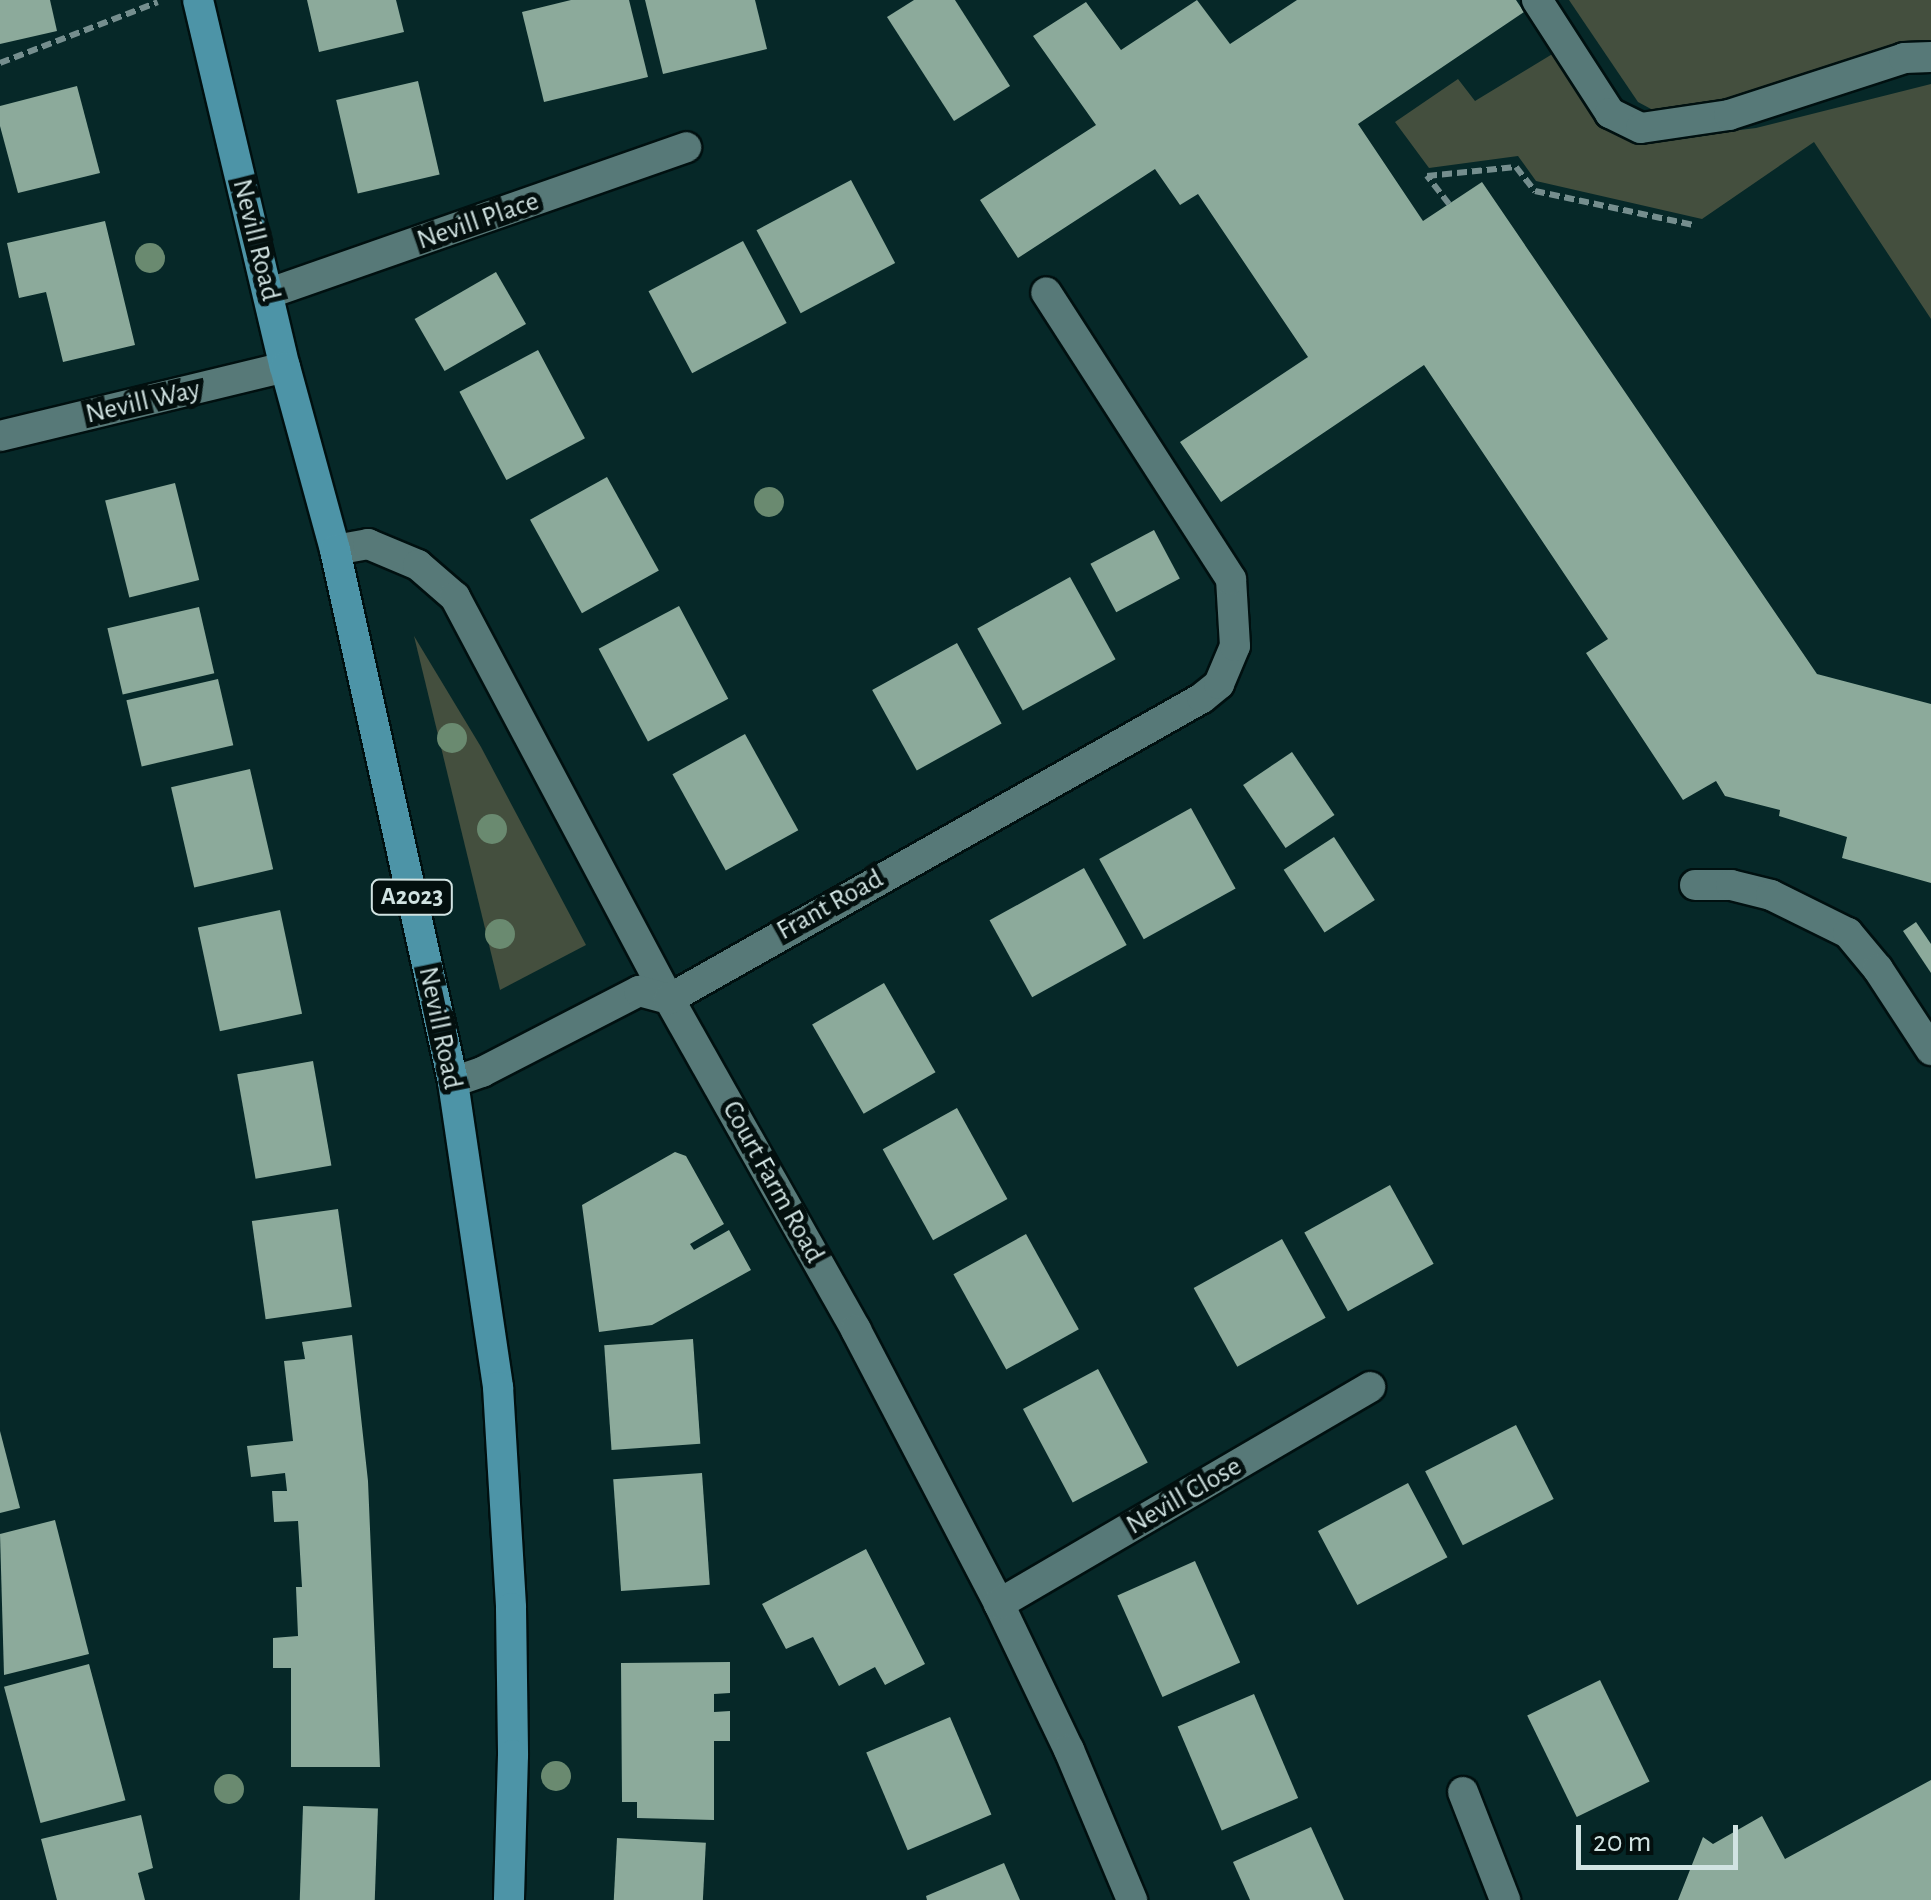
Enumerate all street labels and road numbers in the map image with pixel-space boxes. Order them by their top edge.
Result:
street label: Nevill Road [225,176,287,304]
street label: Nevill Place [413,185,543,257]
street label: Nevill Way [82,373,204,431]
street label: Frant Road [771,862,889,948]
road number: A2023 [370,877,454,917]
street label: Nevill Road [411,964,469,1092]
street label: Court Farm Road [715,1095,831,1269]
street label: Nevill Close [1121,1450,1247,1542]

